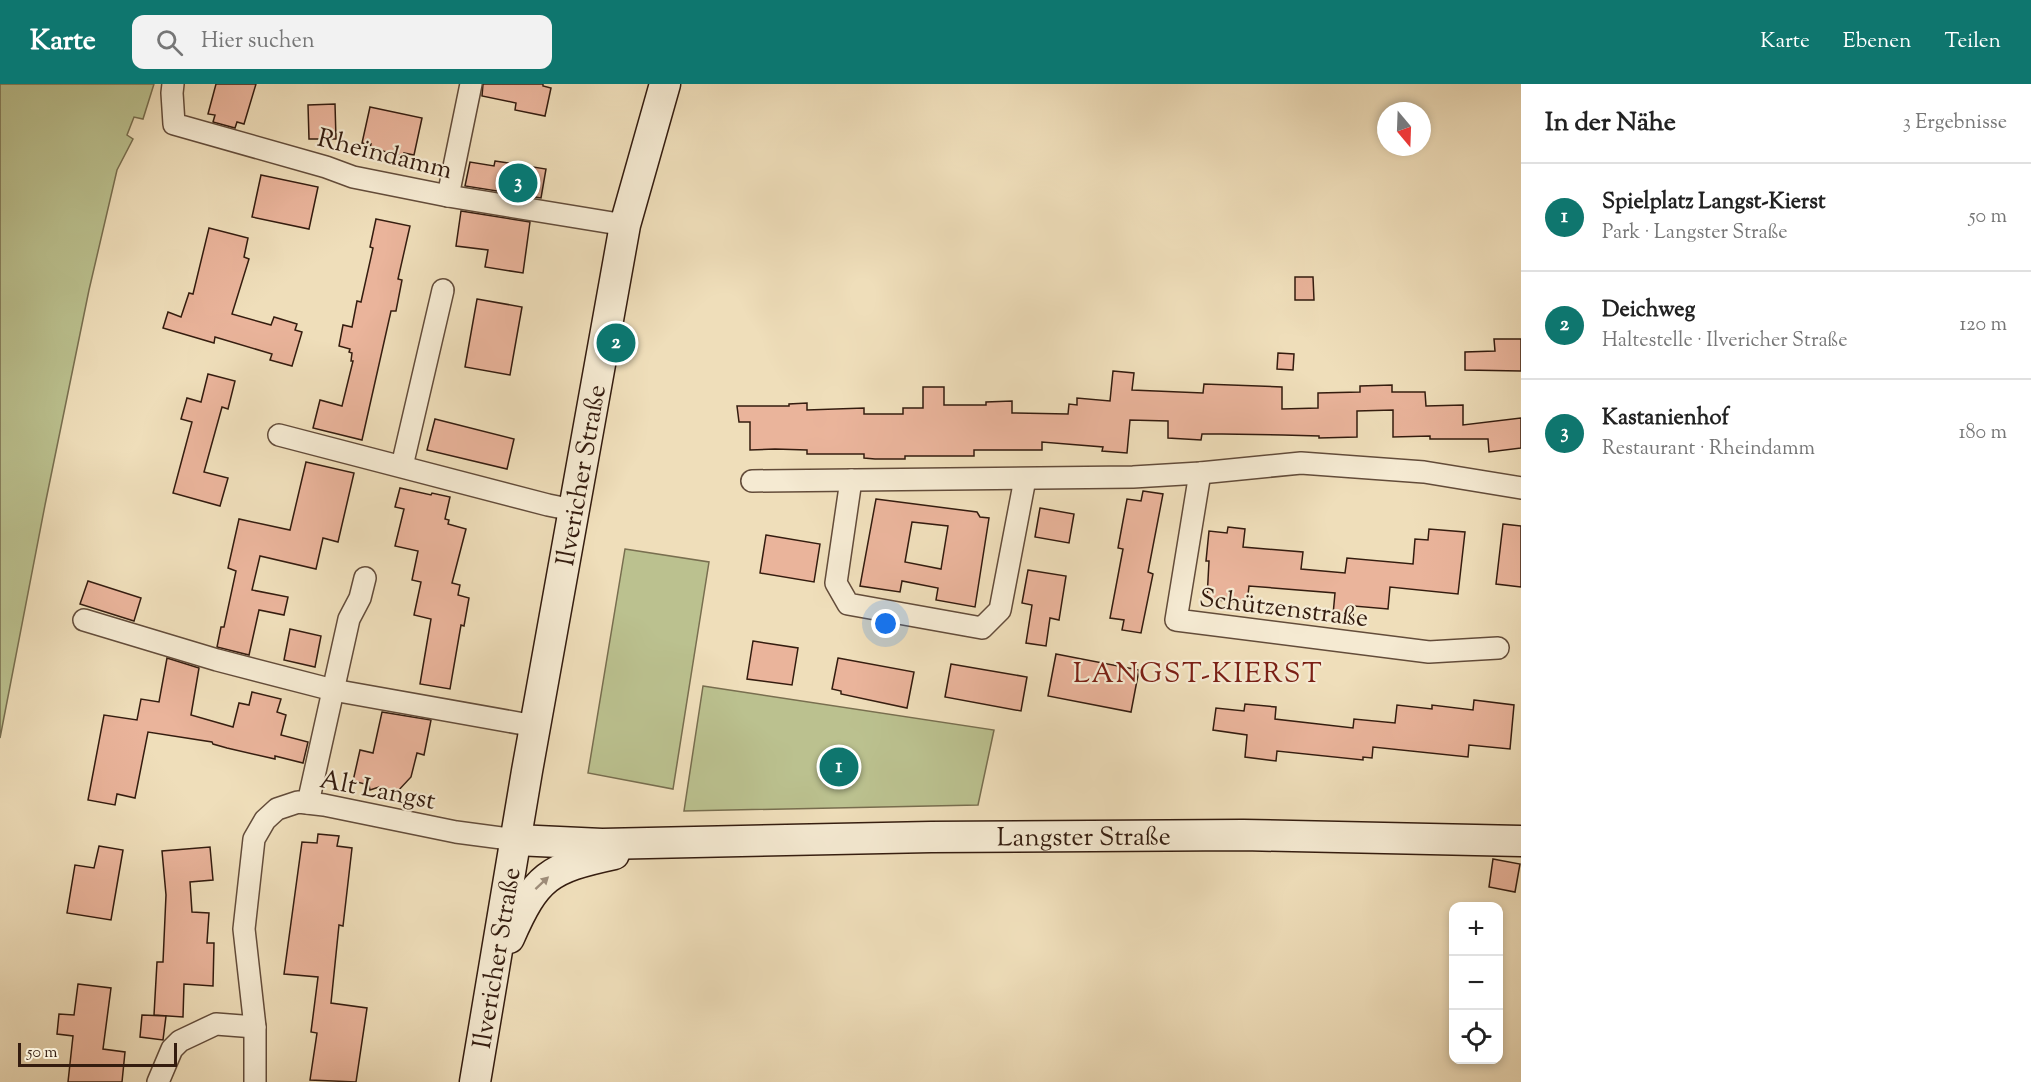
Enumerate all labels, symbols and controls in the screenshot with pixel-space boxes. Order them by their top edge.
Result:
search box [132,15,552,69]
text: Karte [30,22,96,62]
icon: search [153,26,186,59]
text: Hier suchen [201,26,315,58]
text: Karte [1760,27,1810,57]
text: Ebenen [1843,27,1911,57]
text: Teilen [1944,27,2001,57]
north arrow [1377,102,1431,156]
text: In der Nähe [1545,105,1676,142]
text: 3 Ergebnisse [1903,109,2007,138]
street label: Rheindamm [313,121,456,190]
pin: 3 [498,160,538,206]
text: Spielplatz Langst-Kierst [1602,187,1826,219]
text: 1 [1561,203,1568,232]
text: 50 m [1969,203,2007,232]
text: Park · Langster Straße [1602,219,1788,248]
text: Deichweg [1602,295,1695,327]
text: 2 [1560,311,1569,340]
text: 120 m [1959,311,2007,340]
pin: 2 [596,320,636,366]
text: Haltestelle · Ilvericher Straße [1602,327,1847,356]
street label: Ilvericher Straße [548,382,617,569]
text: Kastanienhof [1602,403,1729,435]
text: 3 [1560,419,1569,448]
text: 180 m [1959,419,2007,448]
text: Restaurant · Rheindamm [1602,435,1815,464]
street label: Schützenstraße [1197,581,1370,638]
your location [871,609,900,638]
district label: LANGST-KIERST [1073,655,1323,695]
pin: 1 [820,744,858,790]
street label: Alt Langst [317,762,439,821]
street label: Langster Straße [997,819,1171,858]
street label: Ilvericher Straße [465,865,532,1052]
one-way arrow [534,876,549,890]
map controls [1449,902,1503,1064]
button: + [1449,902,1503,956]
button: − [1449,956,1503,1010]
button: locate [1449,1010,1503,1064]
scale bar [18,1040,177,1068]
text: 50 m [27,1042,58,1065]

